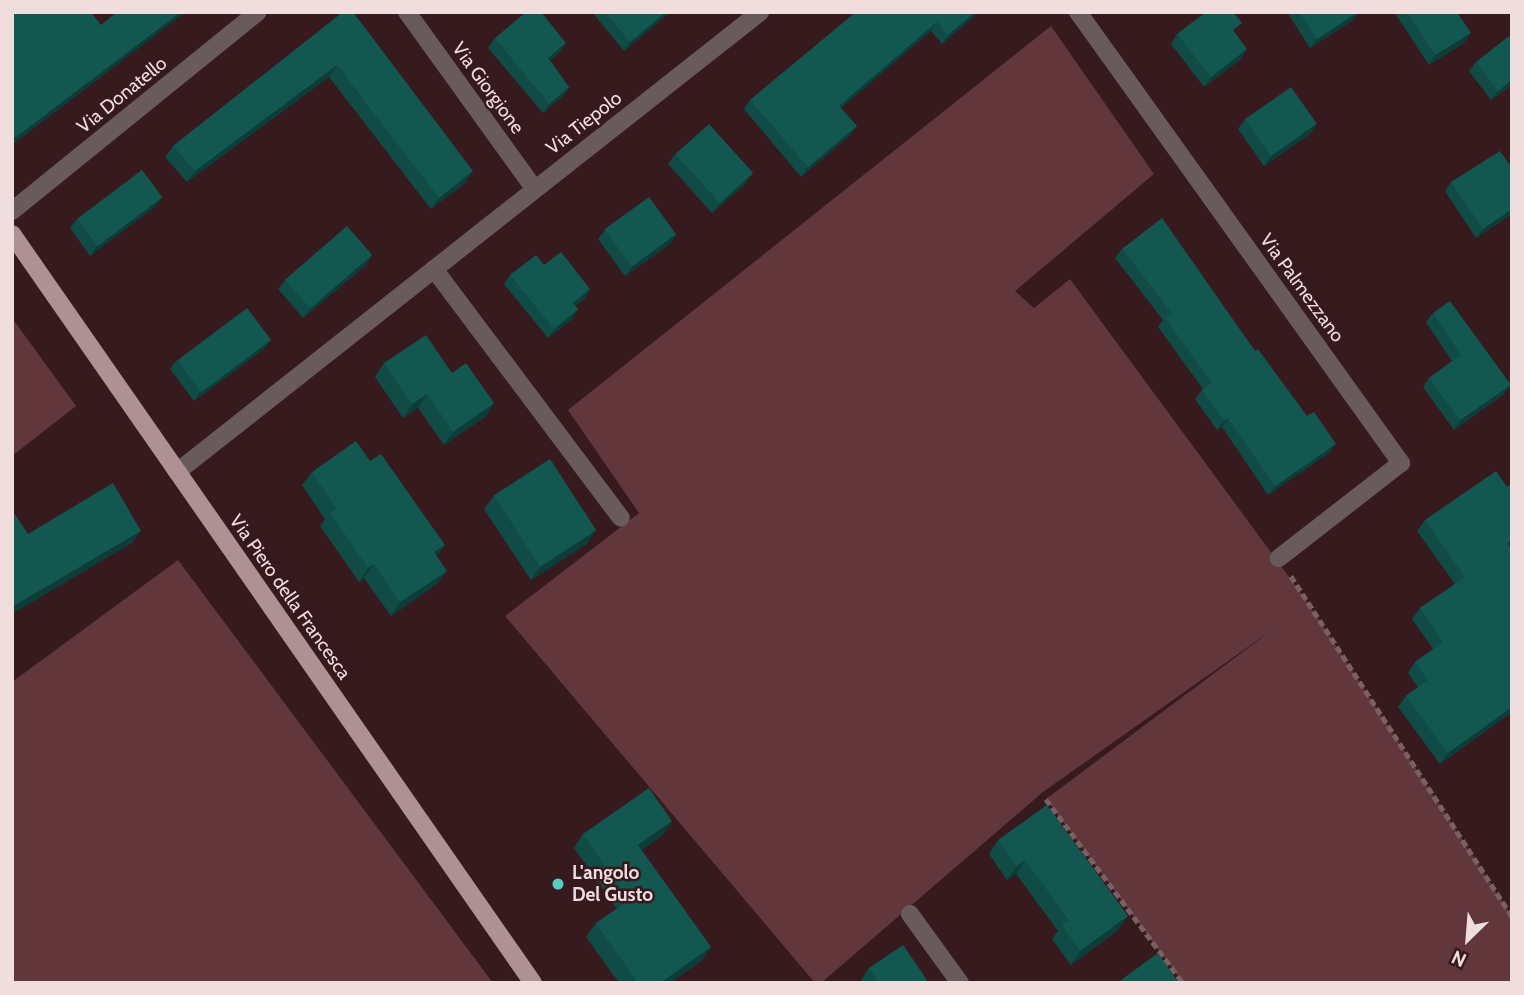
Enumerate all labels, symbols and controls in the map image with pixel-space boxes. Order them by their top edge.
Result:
street label: Via Giorgione [447,38,529,138]
street label: Via Donatello [72,52,172,138]
street label: Via Tiepolo [542,86,626,160]
street label: Via Palmezzano [1255,229,1349,347]
street label: Via Piero della Francesca [224,510,356,684]
place label: L'angolo Del Gusto [572,862,653,906]
marker: L'angolo Del Gusto [550,876,566,892]
north arrow [1433,904,1503,974]
text: N [1448,945,1470,972]

